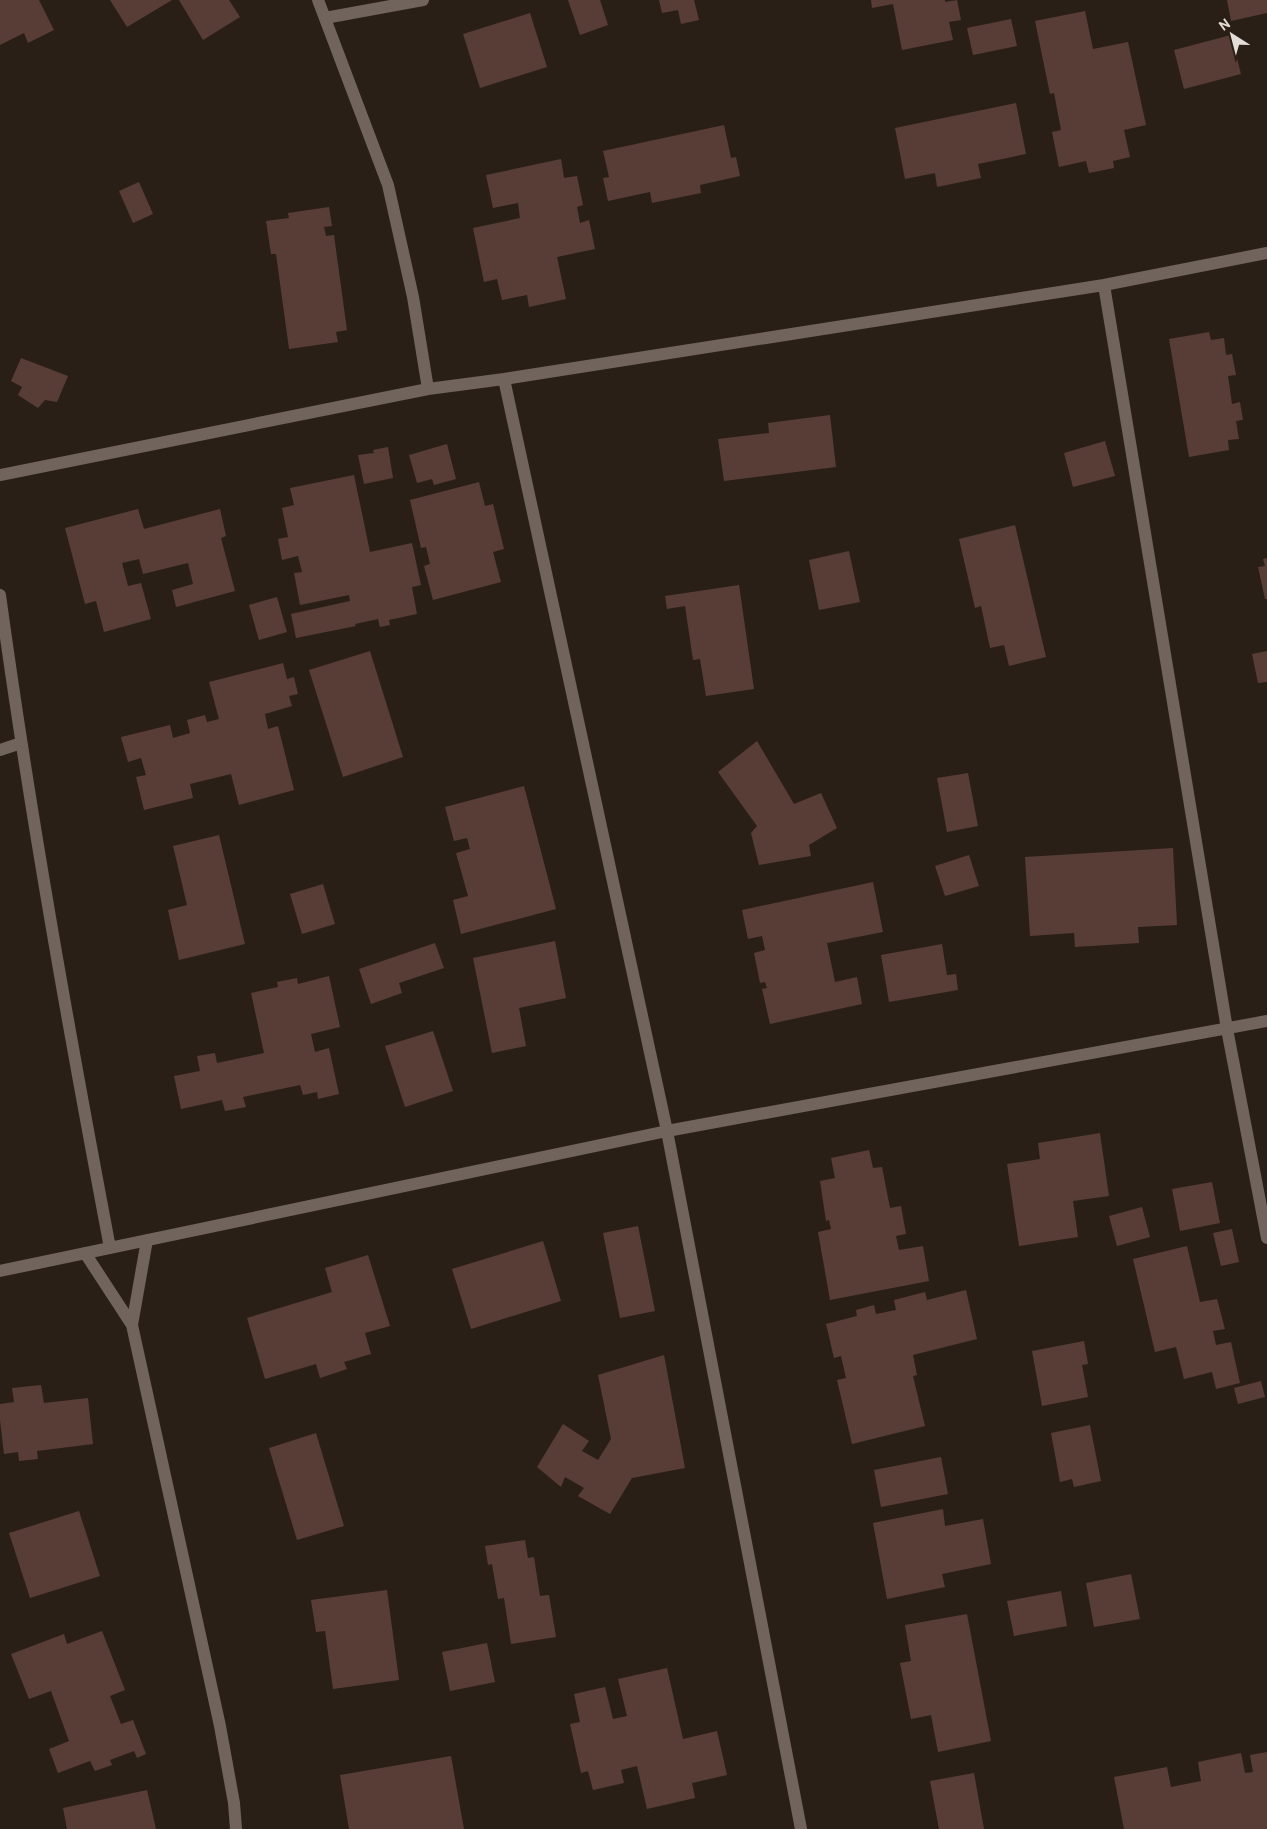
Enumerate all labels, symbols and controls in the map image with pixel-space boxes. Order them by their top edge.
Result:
north arrow [1207,10,1257,60]
text: N [1216,16,1234,36]

